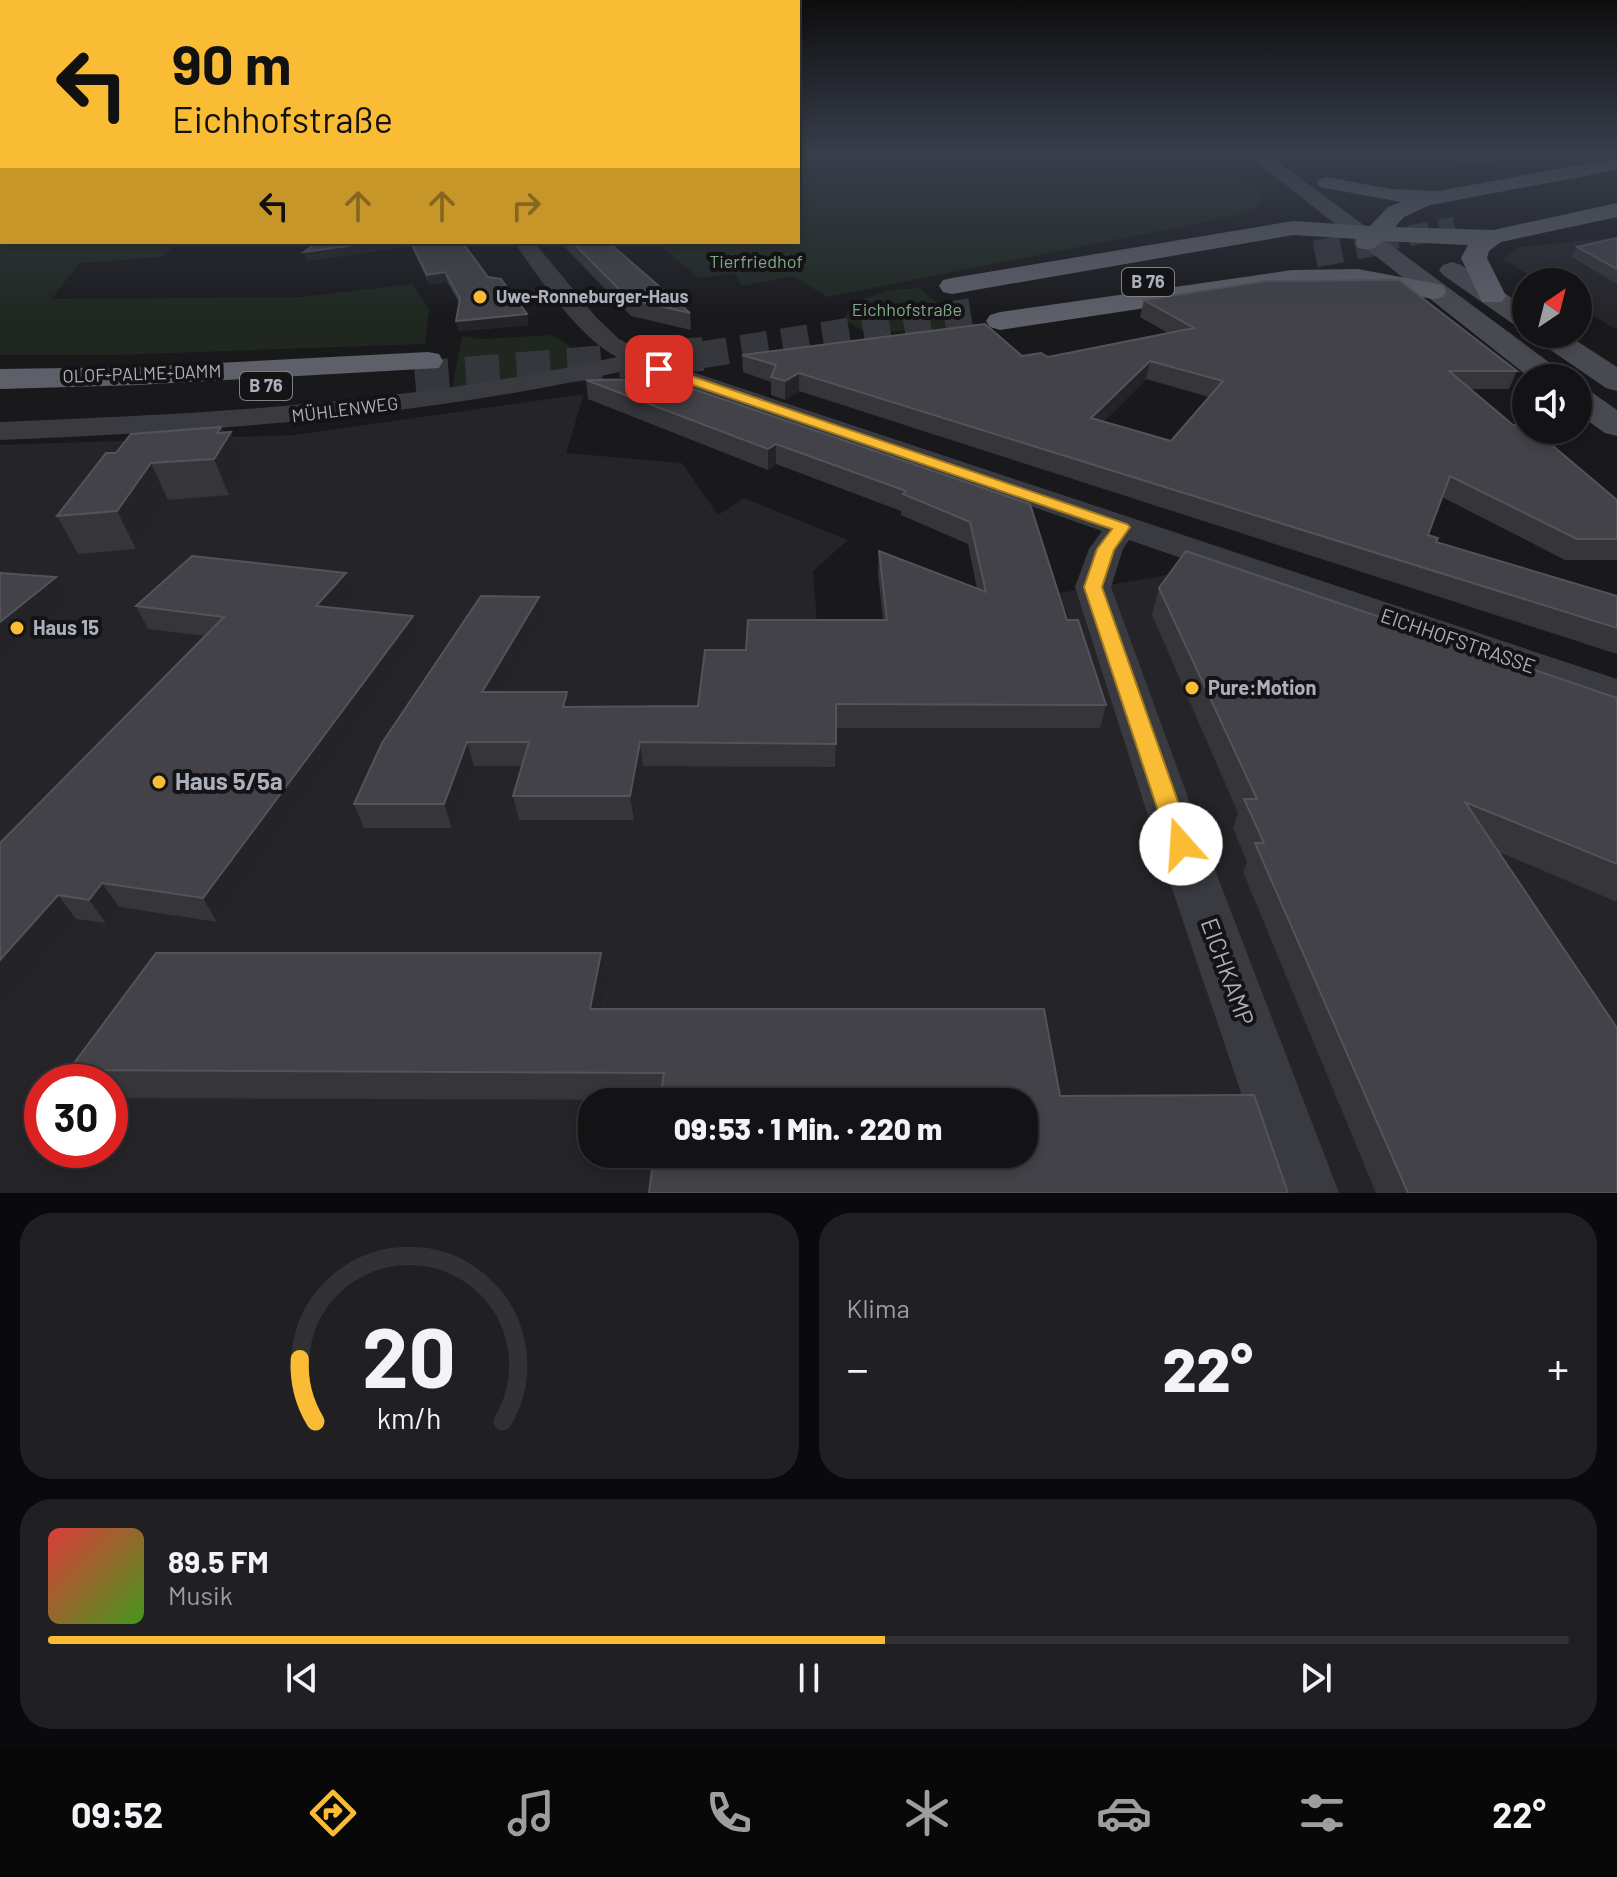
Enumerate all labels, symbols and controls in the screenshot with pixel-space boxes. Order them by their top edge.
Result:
text: 90 m [172,29,292,96]
icon: left [40,32,144,136]
text: Eichhofstraße [172,97,393,140]
icon: left [252,184,296,228]
icon: ahead [336,184,380,228]
icon: ahead [420,184,464,228]
icon: right [504,184,548,228]
park label: Tierfriedhof [709,250,803,272]
road number: B 76 [1122,268,1174,296]
north arrow [1512,268,1592,348]
map controls [1512,268,1592,444]
place label: Uwe-Ronneburger-Haus [496,285,688,307]
marker: Uwe-Ronneburger-Haus [471,288,489,306]
park label: Eichhofstraße [852,298,962,320]
pin [625,335,693,403]
icon: arrive [637,347,681,391]
street label: OLOF-PALME-DAMM [62,359,222,387]
button: sound [1512,364,1592,444]
road number: B 76 [240,372,292,400]
street label: MÜHLENWEG [290,392,399,426]
street label: EICHHOFSTRASSE [1378,602,1539,678]
place label: Haus 15 [33,615,99,639]
marker: Haus 15 [8,619,26,637]
place label: Pure:Motion [1208,675,1316,699]
marker: Pure:Motion [1183,679,1201,697]
place label: Haus 5/5a [175,766,283,795]
marker: Haus 5/5a [150,773,168,791]
position arrow [1139,802,1223,886]
street label: EICHKAMP [1196,914,1261,1029]
speed limit sign: 30 [24,1064,128,1168]
text: 09:53 · 1 Min. · 220 m [674,1110,942,1146]
text: Klima [847,1292,910,1323]
text: 20 [362,1305,456,1405]
text: 22° [1162,1332,1253,1404]
text: − [847,1341,869,1394]
text: + [1547,1341,1569,1394]
text: km/h [377,1400,442,1435]
text: 89.5 FM [168,1543,269,1579]
text: Musik [168,1579,233,1610]
icon: previous [280,1656,324,1700]
icon: pause [787,1656,831,1700]
icon: next [1294,1656,1338,1700]
icon: directions [305,1785,361,1841]
icon: music [503,1785,559,1841]
icon: phone [701,1785,757,1841]
icon: climate [899,1785,955,1841]
icon: car [1096,1785,1152,1841]
icon: filters [1294,1785,1350,1841]
text: 09:52 [71,1792,163,1835]
text: 22° [1492,1792,1546,1835]

